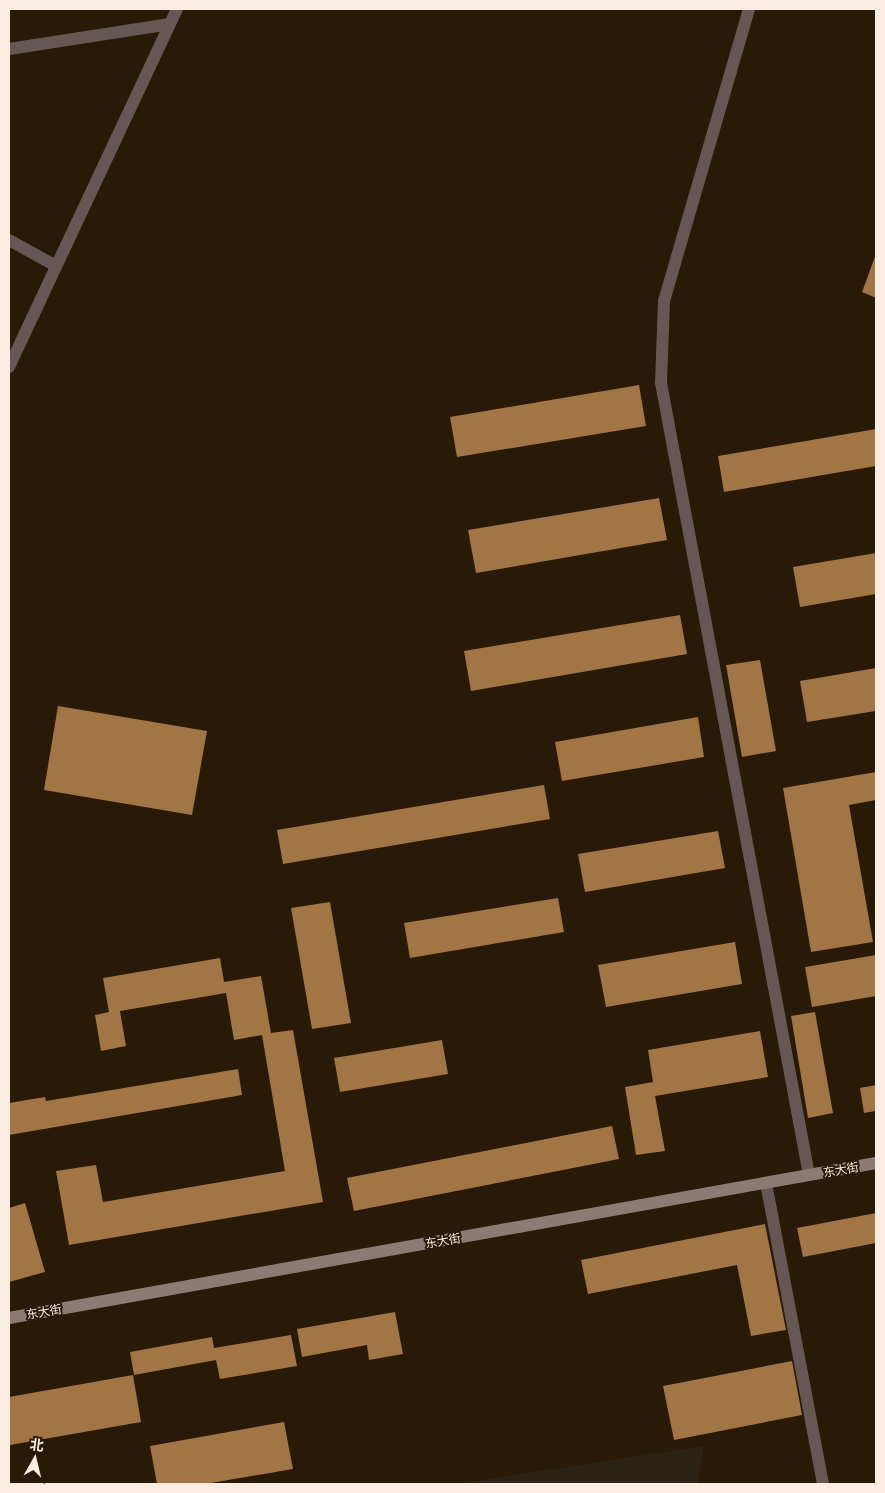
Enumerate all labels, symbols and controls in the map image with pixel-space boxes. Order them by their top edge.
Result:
street label: 东大街 [822,1160,860,1180]
street label: 东大街 [424,1231,462,1251]
street label: 东大街 [25,1302,63,1322]
north arrow [10,1433,60,1483]
text: 北 [29,1436,45,1454]

